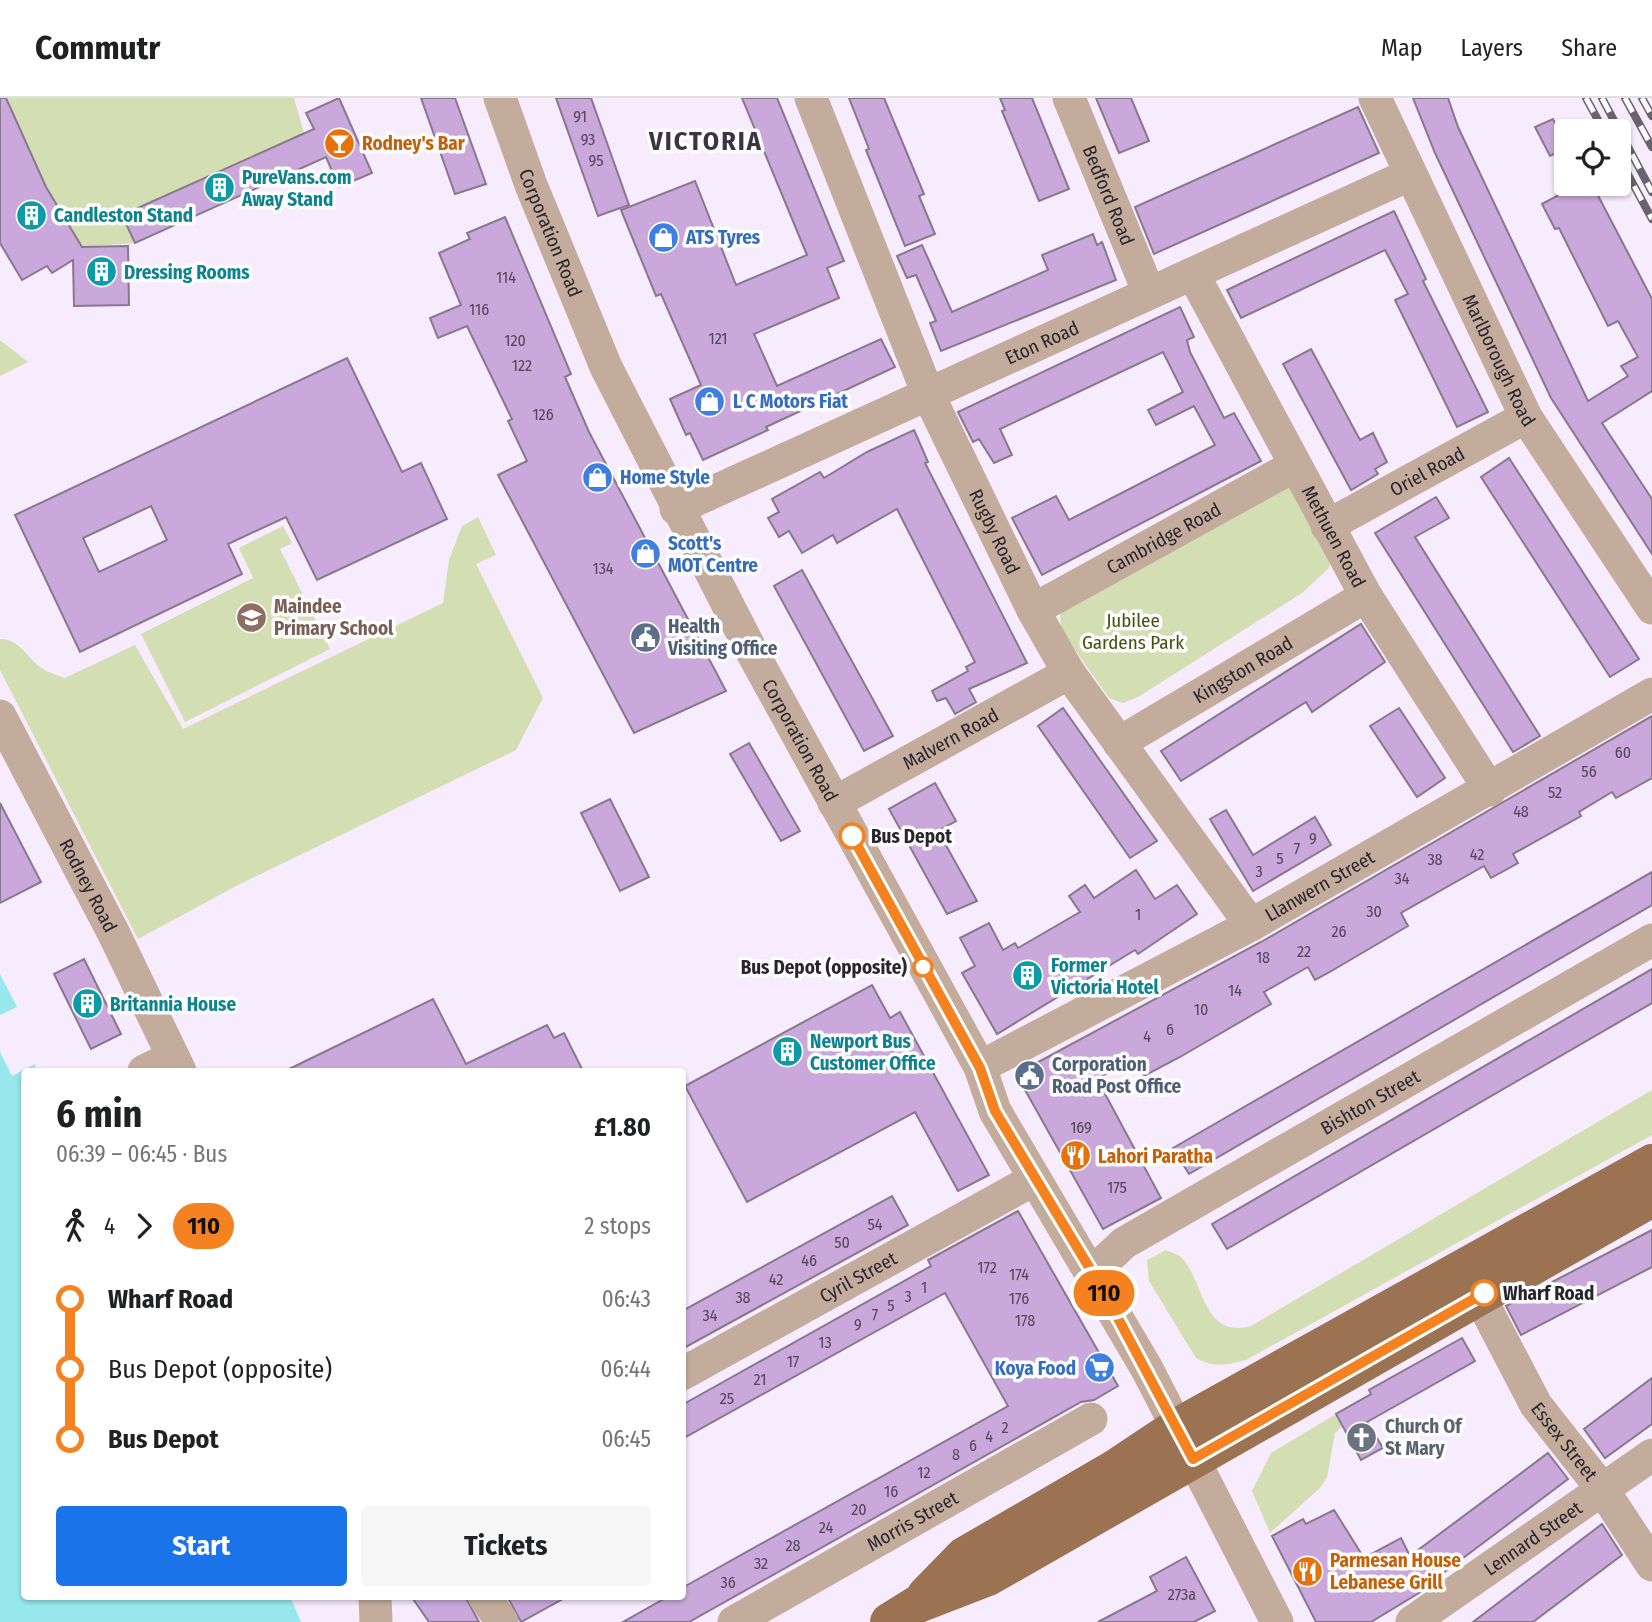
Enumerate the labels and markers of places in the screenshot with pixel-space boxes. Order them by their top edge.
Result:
bar icon: Rodney's Bar [322,126,356,160]
place label: Rodney's Bar [362,132,466,155]
place label: PureVans.com Away Stand [241,166,352,211]
building icon: PureVans.com Away Stand [202,171,236,205]
building icon: Candleston Stand [14,198,48,232]
place label: Candleston Stand [54,204,193,227]
shop icon: ATS Tyres [646,220,680,254]
place label: ATS Tyres [685,226,761,249]
building icon: Dressing Rooms [84,255,118,289]
place label: Dressing Rooms [124,261,250,284]
shop icon: L C Motors Fiat [693,384,727,418]
place label: L C Motors Fiat [733,390,848,413]
shop icon: Home Style [580,460,614,494]
place label: Home Style [620,466,710,489]
place label: Scott's MOT Centre [668,532,758,577]
shop icon: Scott's MOT Centre [628,537,662,571]
place label: Maindee Primary School [274,595,394,640]
school or university icon: Maindee Primary School [234,600,268,634]
place label: Health Visiting Office [667,615,778,660]
public building icon: Health Visiting Office [628,620,662,654]
marker: Bus Depot [839,823,865,849]
place label: Bus Depot [871,825,952,848]
place label: Former Victoria Hotel [1050,954,1160,999]
place label: Bus Depot (opposite) [741,956,907,979]
marker: Bus Depot (opposite) [913,957,933,977]
building icon: Former Victoria Hotel [1011,959,1045,993]
building icon: Britannia House [70,987,104,1021]
place label: Britannia House [110,993,236,1016]
place label: Newport Bus Customer Office [810,1030,936,1075]
building icon: Newport Bus Customer Office [770,1035,804,1069]
place label: Corporation Road Post Office [1052,1053,1182,1098]
public building icon: Corporation Road Post Office [1012,1058,1046,1092]
restaurant icon: Lahori Paratha [1058,1139,1092,1173]
place label: Lahori Paratha [1098,1145,1213,1168]
marker: Wharf Road [1471,1280,1497,1306]
place label: Wharf Road [1503,1282,1594,1305]
supermarket icon: Koya Food [1082,1351,1116,1385]
place label: Koya Food [995,1357,1076,1380]
place label: Church Of St Mary [1385,1415,1463,1460]
church icon: Church Of St Mary [1345,1420,1379,1454]
place label: Parmesan House Lebanese Grill [1330,1549,1461,1594]
restaurant icon: Parmesan House Lebanese Grill [1290,1554,1324,1588]

